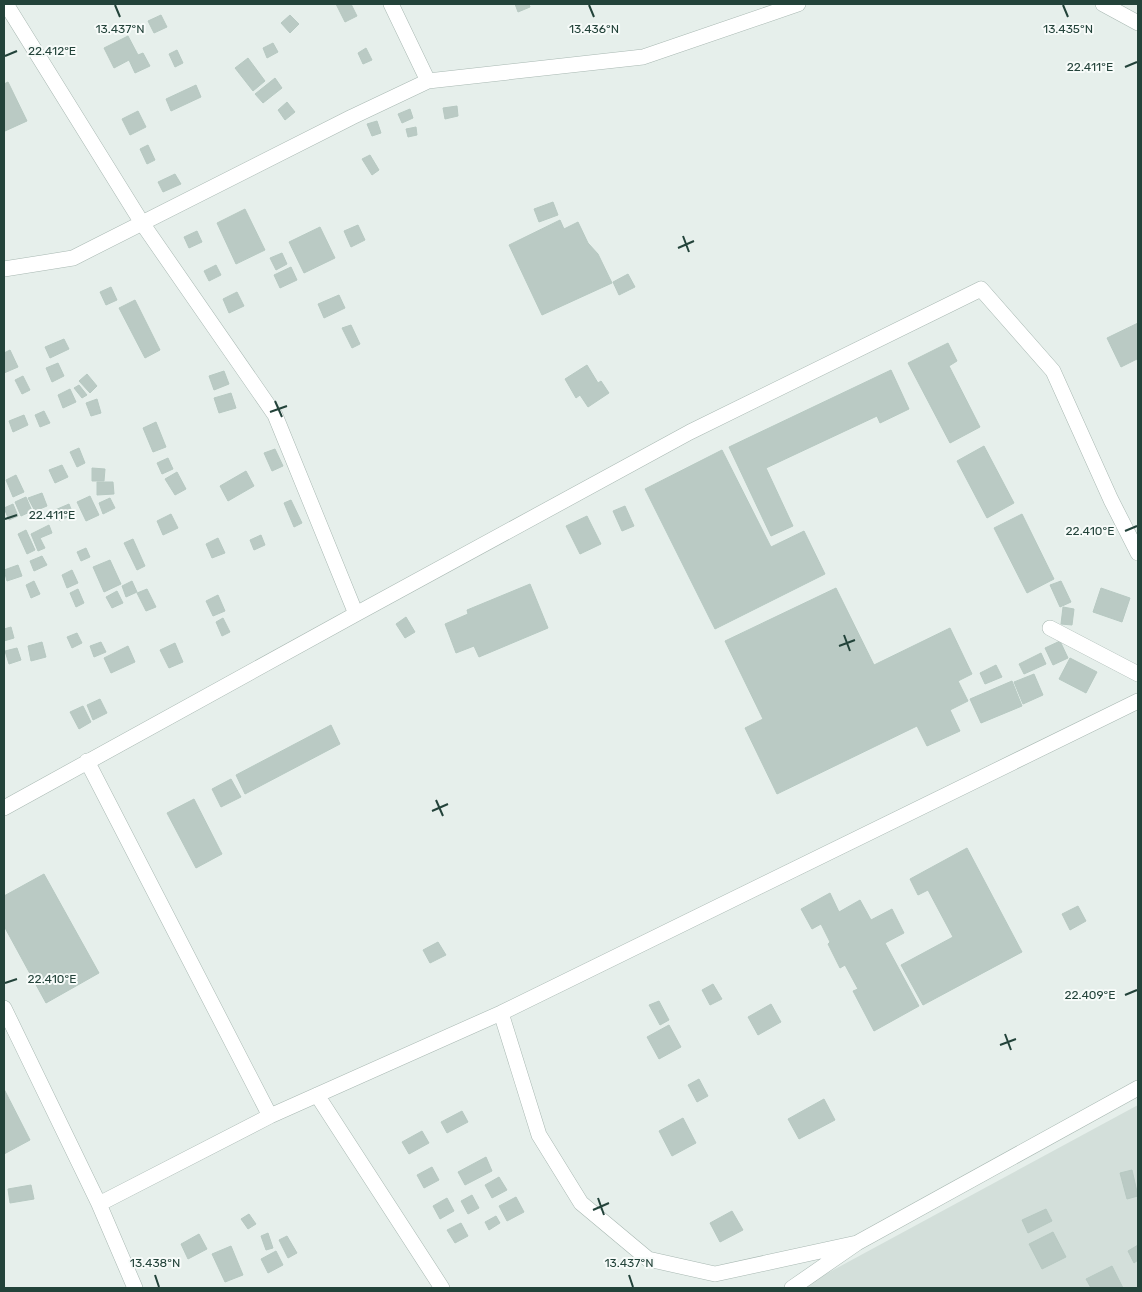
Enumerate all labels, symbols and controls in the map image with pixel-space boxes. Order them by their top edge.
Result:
text: 13.437°N [95,22,145,36]
text: 13.436°N [569,22,619,36]
text: 13.435°N [1043,22,1093,36]
text: 22.412°E [28,44,76,58]
text: 22.411°E [1067,60,1113,74]
text: 22.411°E [29,508,75,522]
text: 22.410°E [1066,524,1114,538]
text: 22.410°E [28,972,76,986]
text: 22.409°E [1064,988,1116,1002]
text: 13.438°N [130,1256,180,1270]
text: 13.437°N [604,1256,654,1270]

